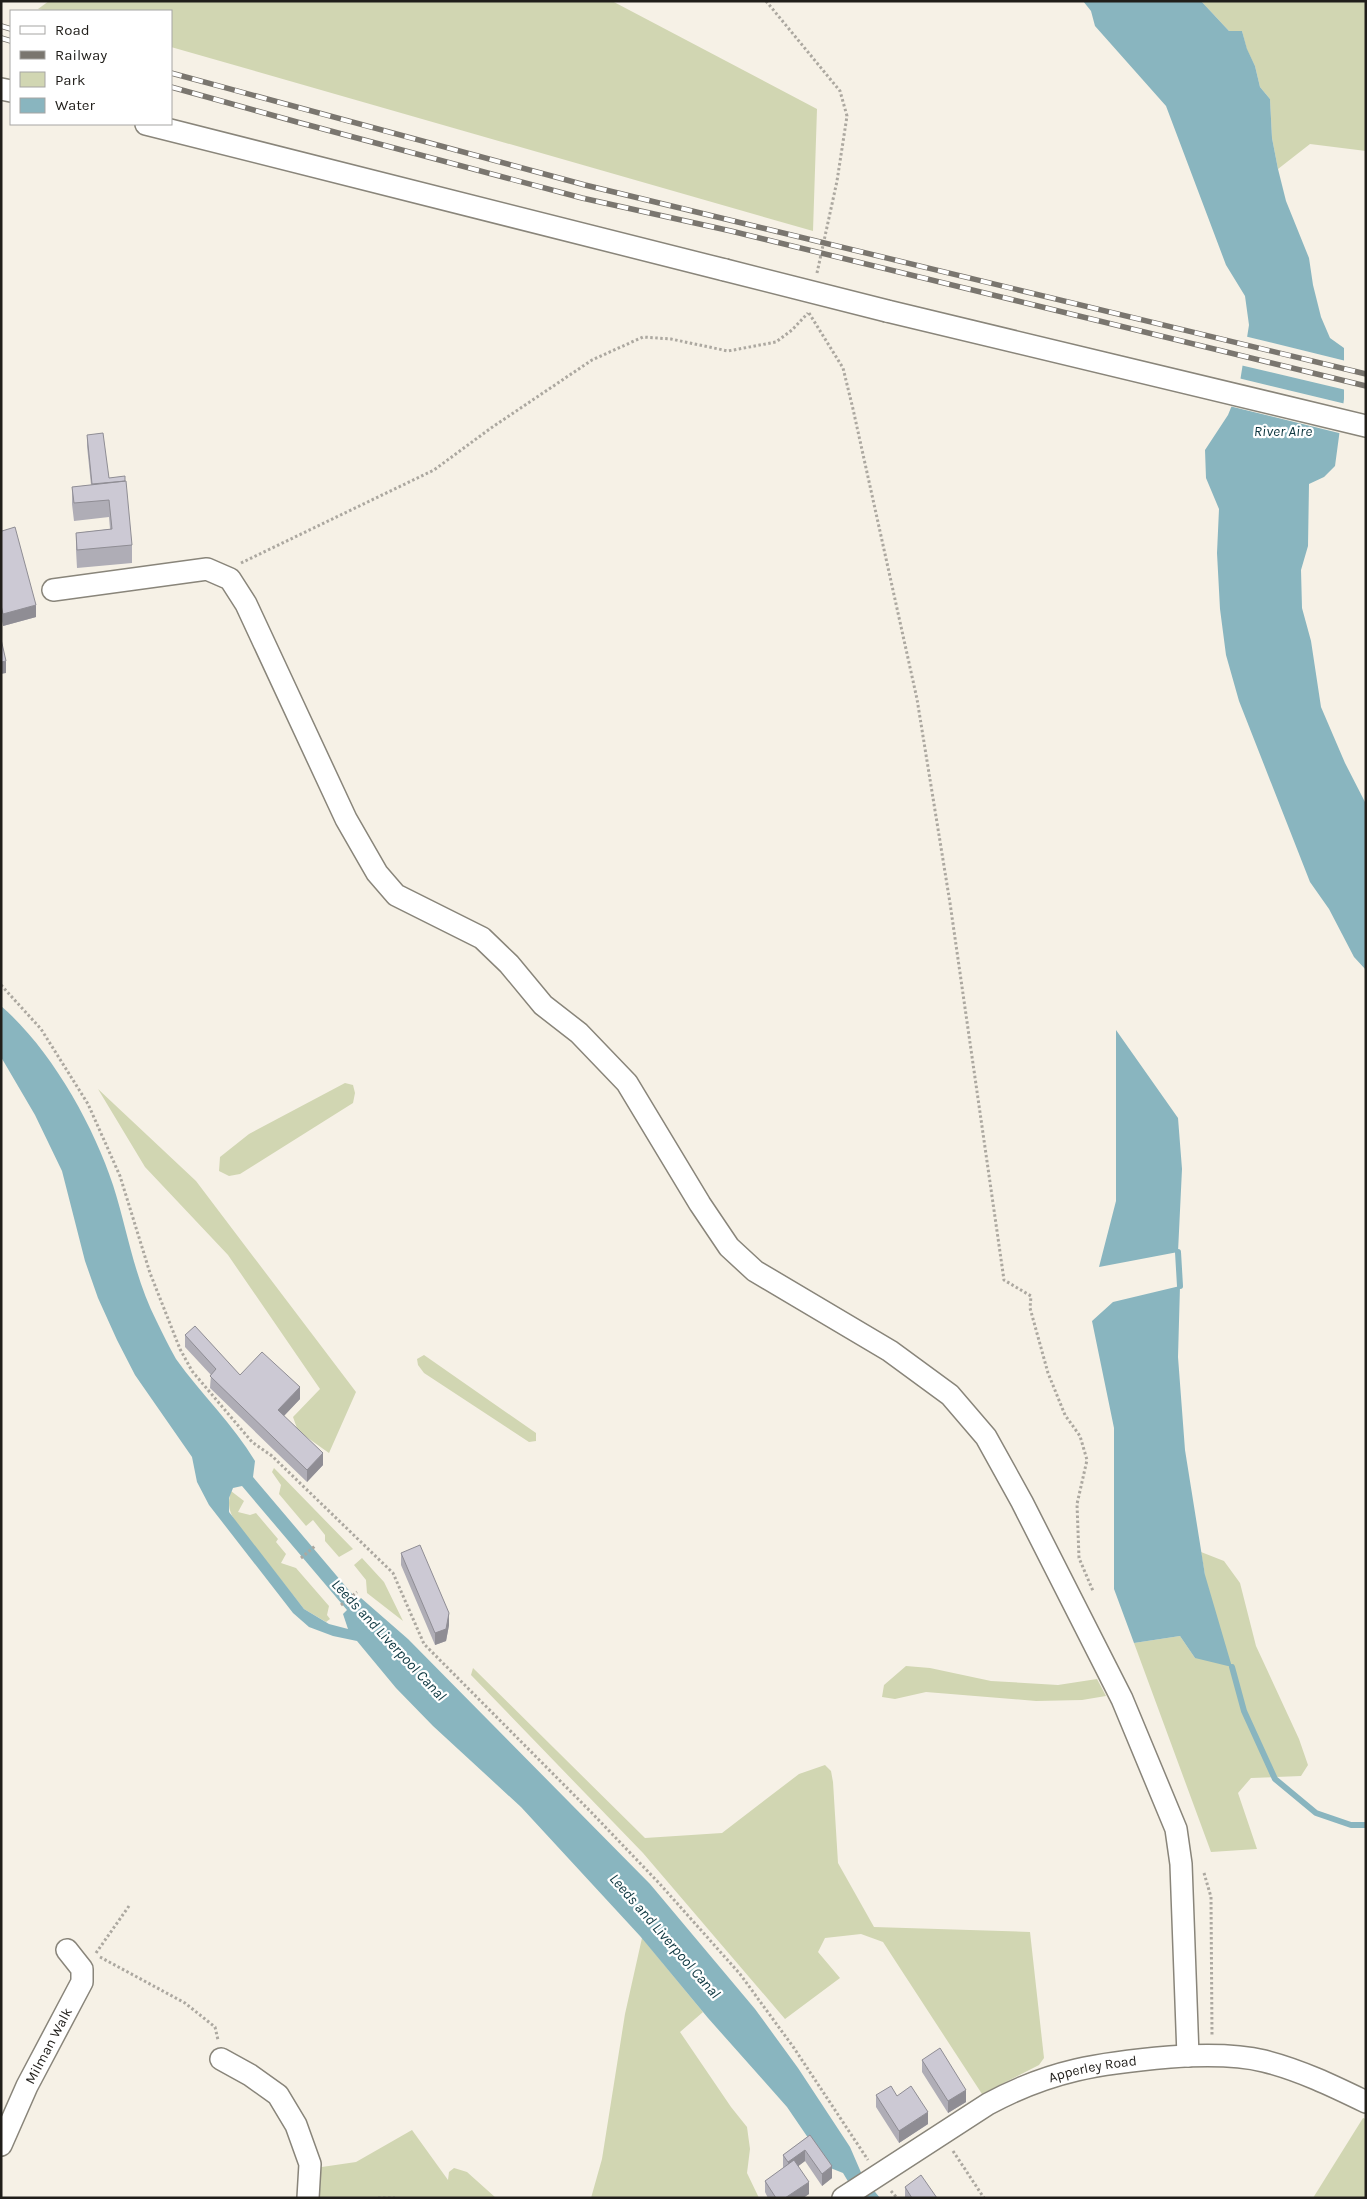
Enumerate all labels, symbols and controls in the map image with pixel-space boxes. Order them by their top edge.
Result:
legend [10,10,172,125]
text: Road [55,21,90,39]
text: Railway [55,46,107,64]
text: Park [55,71,85,89]
text: Water [55,96,96,114]
water label: River Aire [1254,422,1312,440]
water label: Leeds and Liverpool Canal [328,1575,450,1705]
water label: Leeds and Liverpool Canal [606,1870,724,2002]
street label: Milman Walk [22,2005,76,2087]
street label: Apperley Road [1046,2052,1138,2086]

